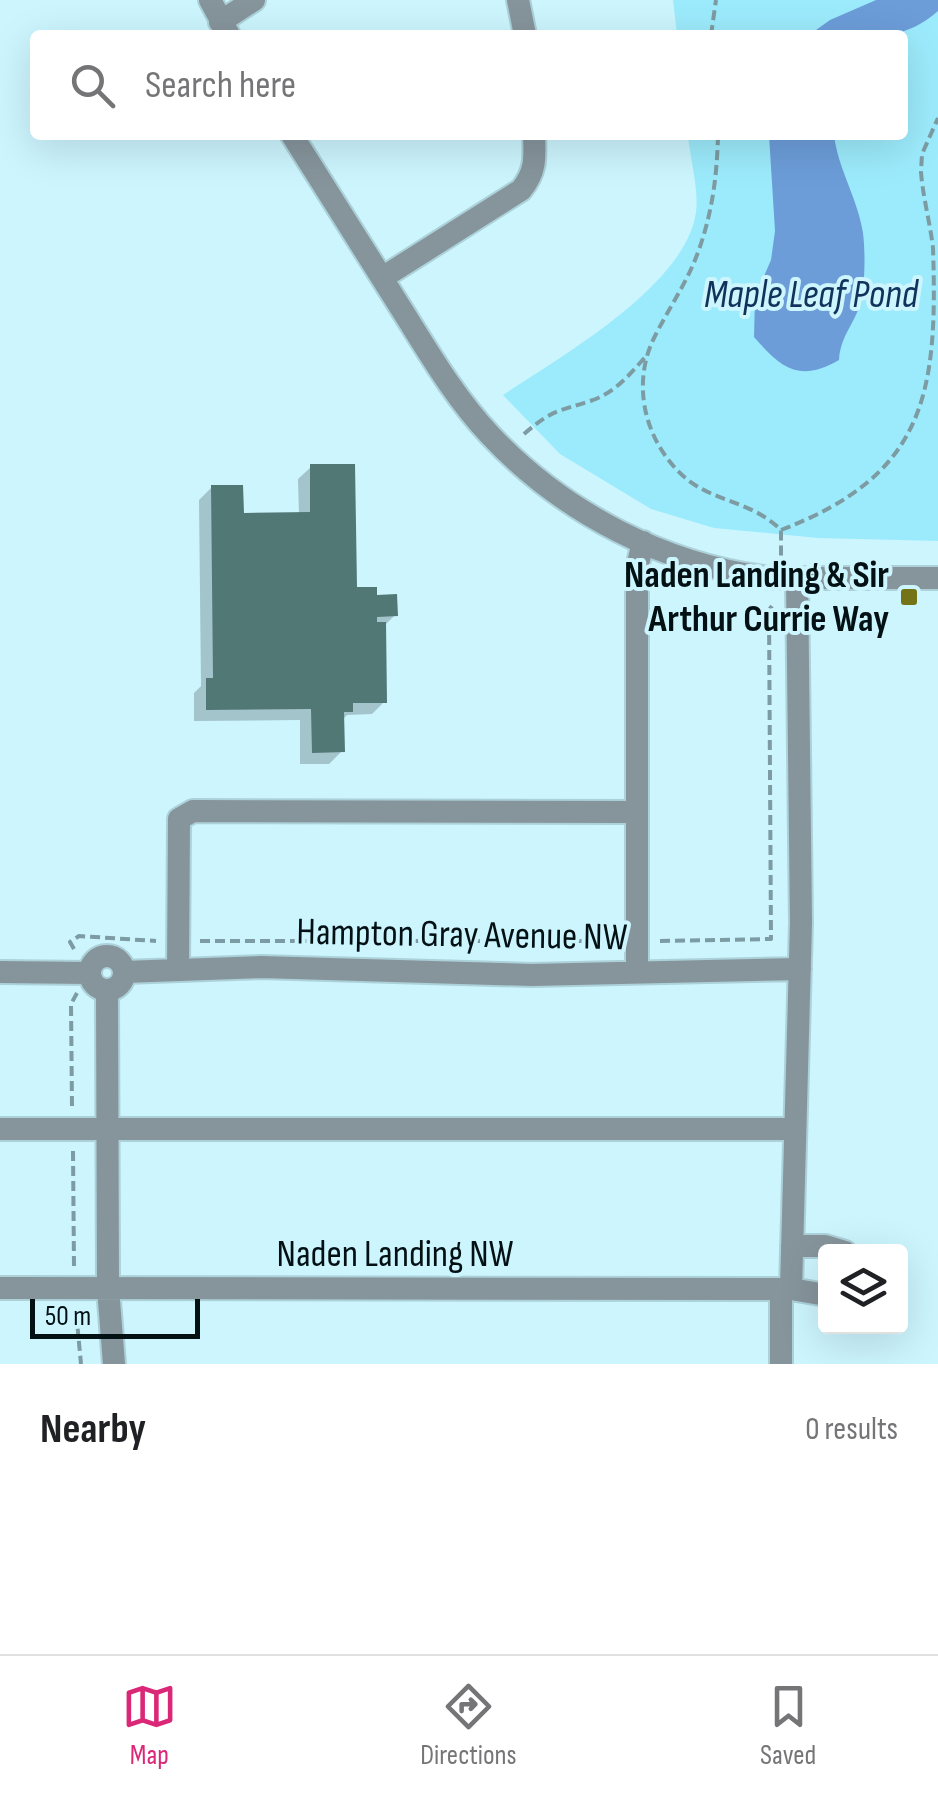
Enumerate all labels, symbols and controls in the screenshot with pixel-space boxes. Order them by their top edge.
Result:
search box [30,30,908,140]
icon: search [65,58,120,113]
text: Search here [145,63,296,108]
water label: Maple Leaf Pond [704,271,920,319]
place label: Naden Landing & Sir Arthur Currie Way [624,553,889,642]
marker: Naden Landing & Sir Arthur Currie Way [898,586,920,608]
street label: Hampton Gray Avenue NW [296,910,628,960]
street label: Naden Landing NW [277,1232,514,1277]
map controls [818,1244,908,1334]
button: layers [818,1244,908,1334]
scale bar [30,1294,200,1338]
text: 50 m [45,1300,91,1333]
text: Nearby [40,1404,146,1455]
text: 0 results [805,1410,898,1449]
tab: Map [122,1679,177,1772]
tab: Directions [420,1679,517,1772]
tab: Saved [760,1679,816,1772]

